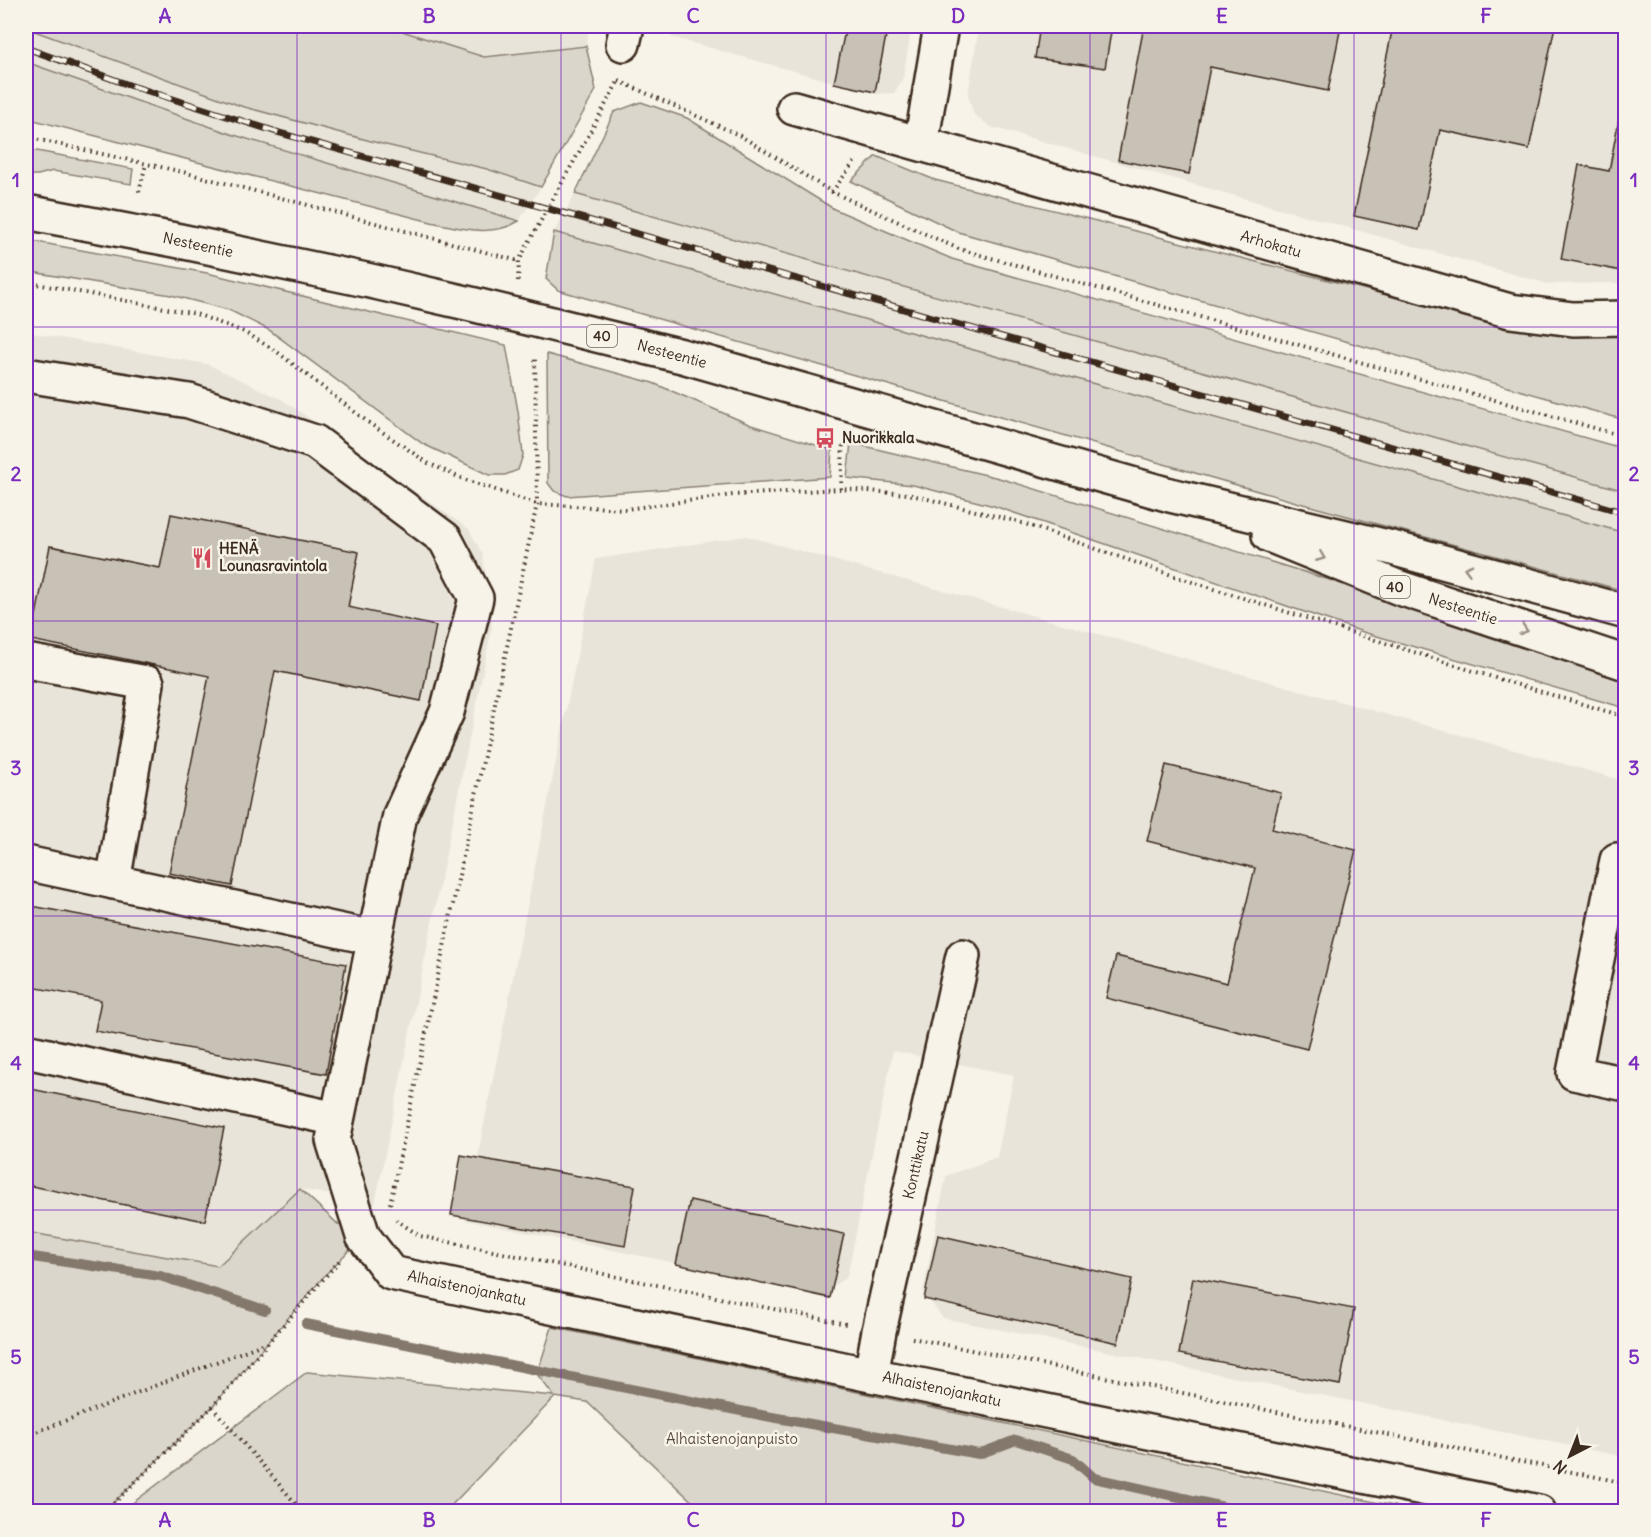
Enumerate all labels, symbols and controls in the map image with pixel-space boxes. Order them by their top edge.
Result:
text: A [159,3,172,28]
text: B [422,3,436,28]
text: C [686,3,700,28]
text: D [951,3,965,28]
text: E [1216,3,1228,28]
text: F [1480,3,1492,28]
text: 1 [12,167,20,192]
text: 1 [1630,167,1638,192]
street label: Arhokatu [1238,226,1304,261]
street label: Nesteentie [161,228,235,261]
road number: 40 [587,325,617,347]
street label: Nesteentie [635,335,709,372]
bus stop icon: Nuorikkala [813,426,837,450]
place label: Nuorikkala [842,428,915,447]
text: 2 [11,461,22,486]
text: 2 [1629,461,1640,486]
place label: HENÄ Lounasravintola [219,538,328,575]
restaurant icon: HENÄ Lounasravintola [190,546,214,570]
one-way arrow [1315,550,1326,562]
one-way arrow [1463,564,1474,576]
road number: 40 [1380,576,1410,598]
street label: Nesteentie [1426,588,1500,629]
one-way arrow [1518,622,1529,635]
text: 3 [10,755,22,780]
text: 3 [1628,755,1640,780]
text: 4 [10,1050,22,1075]
text: 4 [1628,1050,1640,1075]
street label: Konttikatu [898,1129,933,1201]
street label: Alhaistenojankatu [406,1266,528,1309]
text: 5 [10,1344,22,1369]
text: 5 [1628,1344,1640,1369]
street label: Alhaistenojankatu [881,1367,1003,1410]
north arrow [1540,1426,1600,1486]
park label: Alhaistenojanpuisto [666,1429,798,1448]
text: N [1549,1456,1571,1478]
text: A [159,1507,172,1532]
text: B [422,1507,436,1532]
text: C [686,1507,700,1532]
text: D [951,1507,965,1532]
text: E [1216,1507,1228,1532]
text: F [1480,1507,1492,1532]

